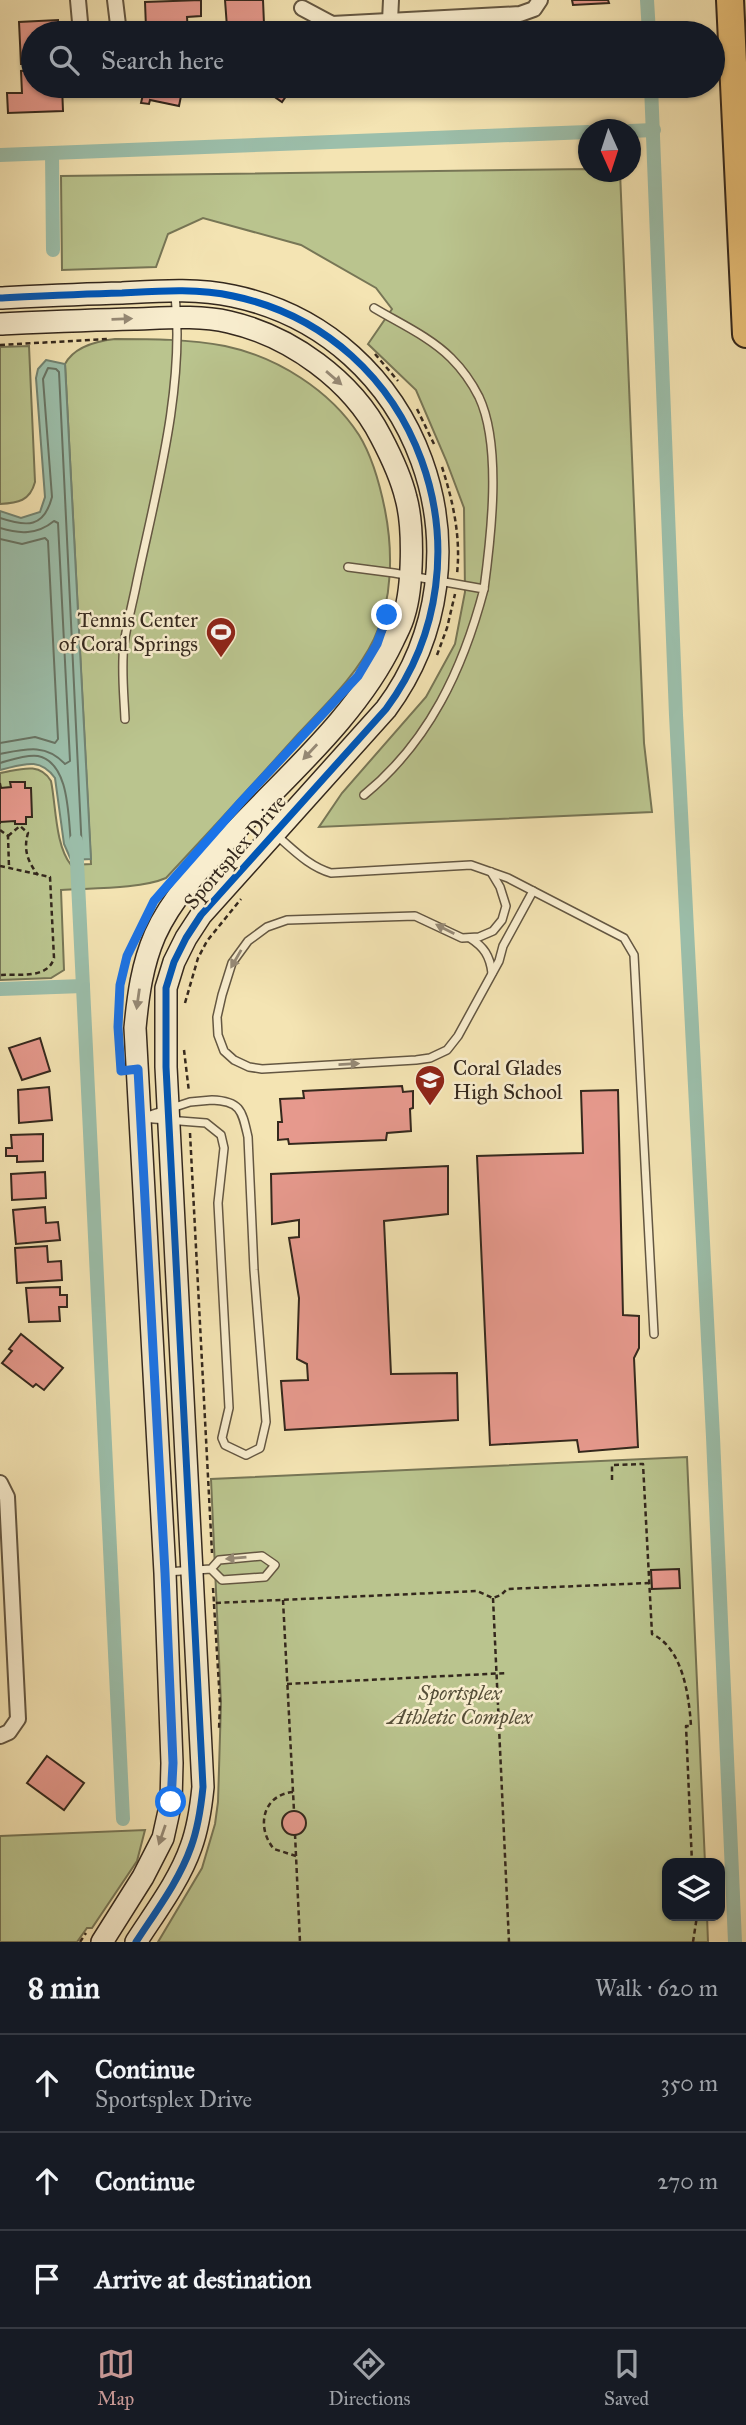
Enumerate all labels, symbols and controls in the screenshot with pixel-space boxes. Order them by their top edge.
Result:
search box [21,21,725,98]
icon: search [45,41,83,79]
text: Search here [101,44,224,76]
north arrow [578,119,641,182]
one-way arrow [111,314,133,325]
one-way arrow [325,370,342,385]
route end [371,599,402,630]
place label: Tennis Center of Coral Springs [59,607,198,657]
sports icon: Tennis Center of Coral Springs [204,615,238,659]
one-way arrow [303,743,319,760]
street label: Sportsplex Drive [178,789,292,915]
one-way arrow [435,924,455,935]
one-way arrow [230,950,243,969]
one-way arrow [132,988,143,1010]
place label: Coral Glades High School [453,1055,563,1105]
one-way arrow [339,1058,361,1069]
school or university icon: Coral Glades High School [413,1063,447,1107]
one-way arrow [224,1553,246,1564]
park label: Sportsplex Athletic Complex [386,1680,533,1730]
route start [155,1786,186,1817]
one-way arrow [156,1825,167,1846]
map controls [662,1858,725,1921]
button: layers [662,1858,725,1921]
text: 8 min [28,1970,100,2006]
text: Walk · 620 m [595,1974,718,2002]
text: Continue [95,2053,195,2085]
icon: ahead [28,2064,66,2102]
text: 350 m [660,2069,718,2097]
text: Sportsplex Drive [95,2085,252,2113]
icon: ahead [28,2162,66,2200]
text: Continue [95,2165,195,2197]
text: 270 m [657,2167,718,2195]
icon: arrive [28,2260,66,2298]
text: Arrive at destination [95,2263,312,2295]
tab: Map [97,2345,135,2410]
tab: Directions [328,2345,410,2410]
tab: Saved [604,2345,649,2410]

